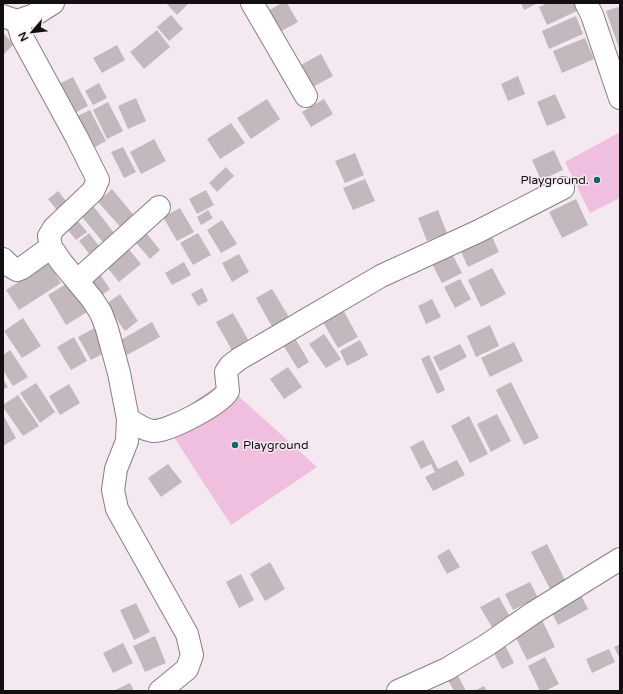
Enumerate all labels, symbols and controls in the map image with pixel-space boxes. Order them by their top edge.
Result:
north arrow [12,12,52,52]
text: N [16,30,31,43]
place label: Playground. [520,173,589,187]
marker: Playground. [592,175,602,185]
place label: Playground [243,438,308,452]
marker: Playground [230,440,240,450]

